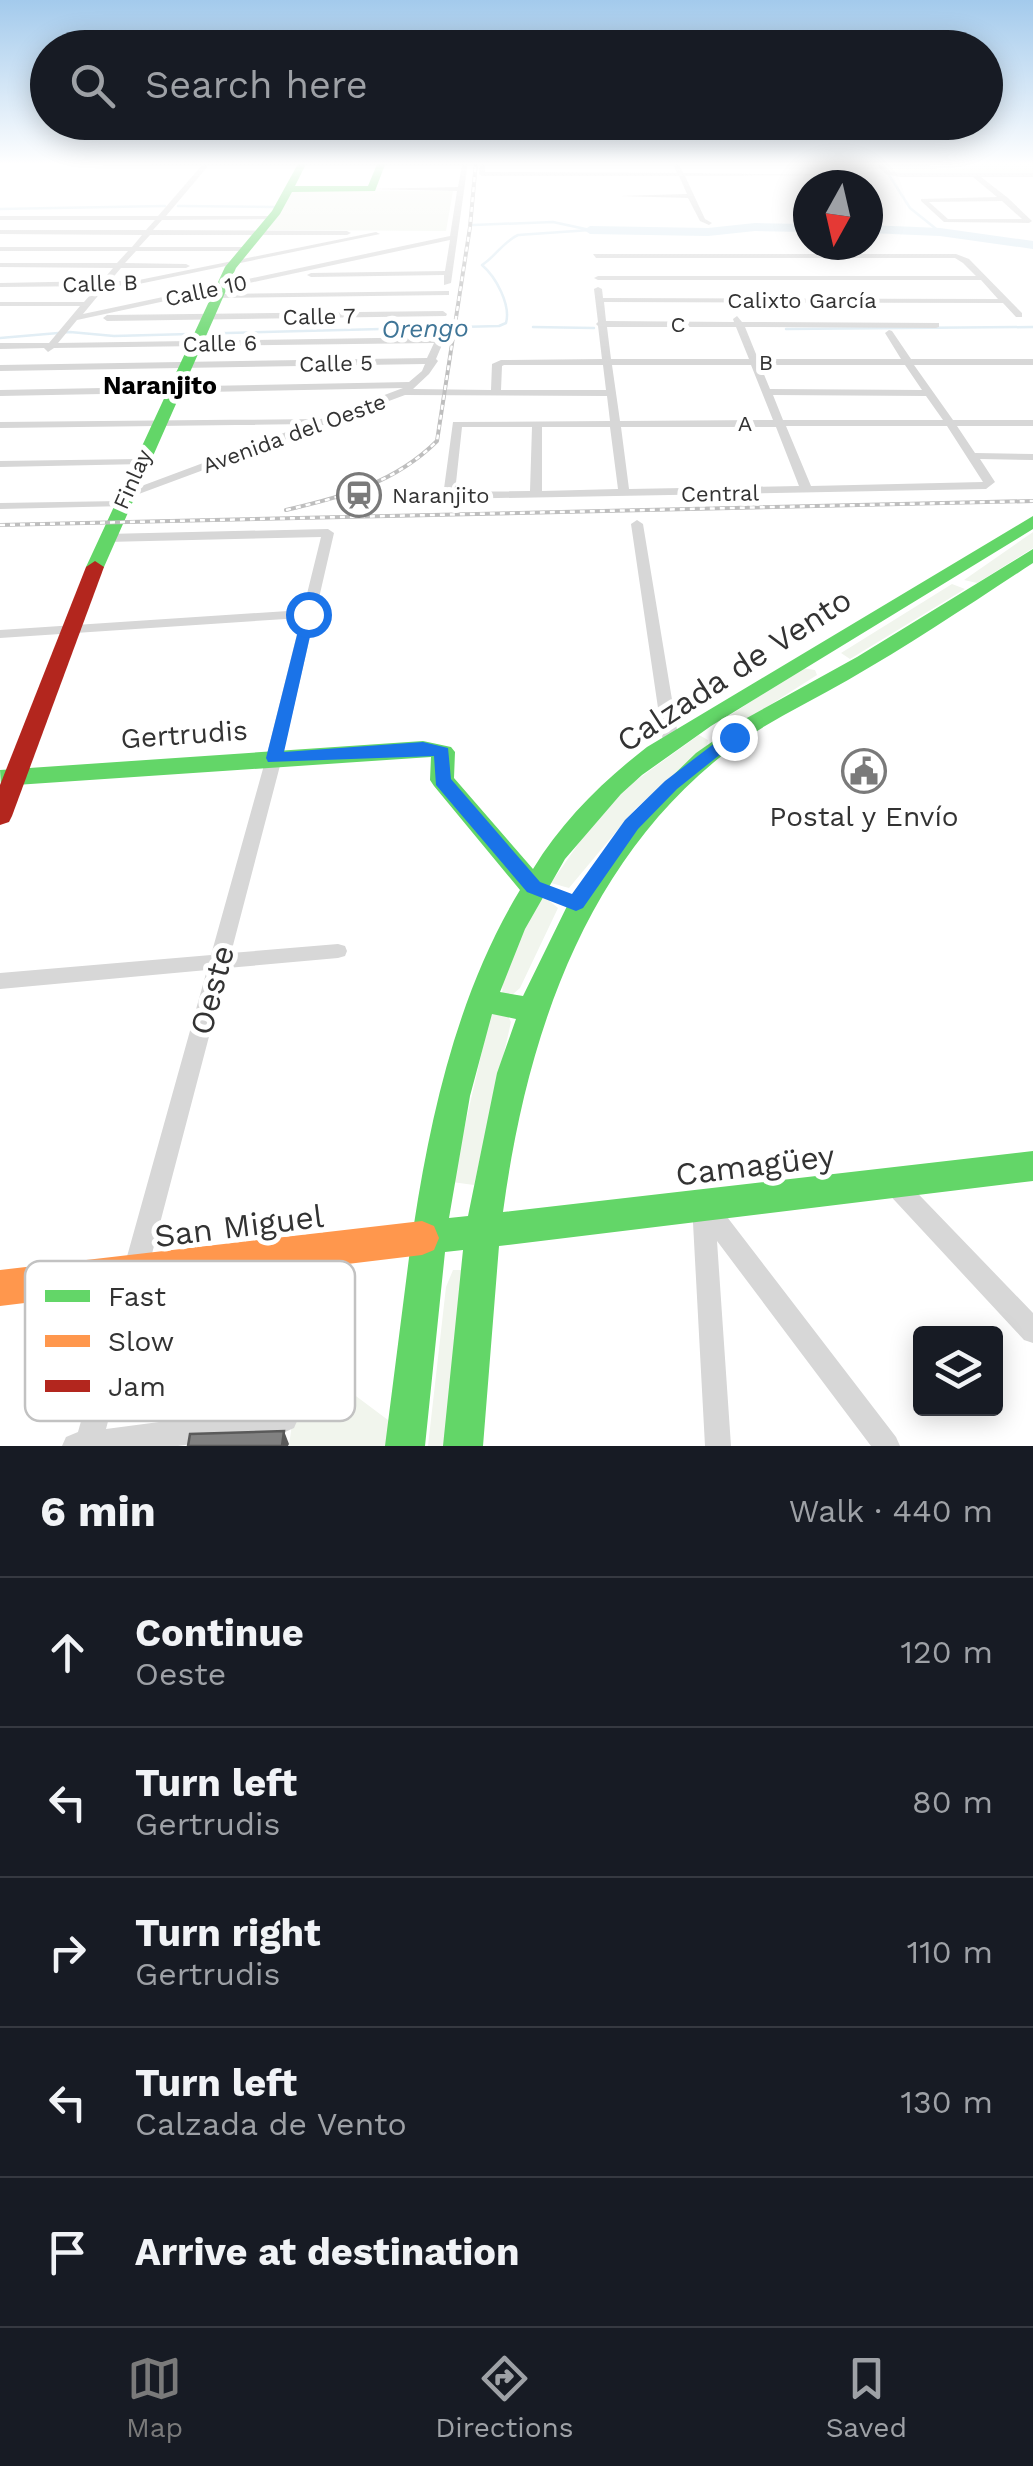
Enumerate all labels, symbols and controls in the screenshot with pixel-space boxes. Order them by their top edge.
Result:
search box [30,30,1003,140]
icon: search [65,58,120,113]
text: Search here [145,63,368,107]
north arrow [793,170,883,260]
street label: Calle B [62,270,138,297]
street label: Calle 10 [163,270,249,311]
street label: Calixto García [727,288,877,313]
street label: Calle 7 [282,303,356,330]
street label: C [670,312,686,337]
water label: Orengo [381,313,469,344]
street label: Calle 6 [182,330,258,357]
street label: Calle 5 [299,350,373,377]
street label: B [759,350,773,375]
district label: Naranjito [103,371,217,400]
street label: Avenida del Oeste [199,389,389,478]
street label: A [738,411,752,436]
street label: Finlay [108,445,157,513]
station icon: Naranjito [336,472,382,518]
street label: Central [681,480,760,507]
place label: Naranjito [392,483,489,508]
street label: Calzada de Vento [610,580,858,760]
route start [286,592,332,638]
street label: Gertrudis [119,714,249,755]
route end [712,715,758,761]
public building icon: Postal y Envío [841,748,887,794]
place label: Postal y Envío [769,800,959,833]
street label: Oeste [182,941,242,1039]
street label: Camagüey [673,1136,837,1194]
street label: San Miguel [152,1197,326,1255]
legend [25,1261,355,1421]
text: Fast [108,1280,166,1313]
text: Slow [108,1325,174,1358]
map controls [913,1326,1003,1416]
button: layers [913,1326,1003,1416]
text: Jam [108,1370,166,1403]
text: 6 min [40,1487,156,1536]
text: Walk · 440 m [789,1492,993,1530]
text: Continue [135,1611,304,1655]
icon: ahead [40,1625,95,1680]
text: 120 m [901,1633,993,1671]
text: Oeste [135,1655,226,1693]
text: Turn left [135,1761,297,1805]
icon: left [40,1775,95,1830]
text: 80 m [912,1783,993,1821]
text: Gertrudis [135,1805,280,1843]
text: Turn right [135,1911,321,1955]
icon: right [40,1925,95,1980]
text: 110 m [907,1933,993,1971]
text: Gertrudis [135,1955,280,1993]
text: Turn left [135,2061,297,2105]
icon: left [40,2075,95,2130]
text: 130 m [901,2083,993,2121]
text: Calzada de Vento [135,2105,407,2143]
icon: arrive [40,2225,95,2280]
text: Arrive at destination [135,2230,520,2274]
tab: Map [126,2351,183,2444]
tab: Directions [435,2351,574,2444]
tab: Saved [826,2351,907,2444]

